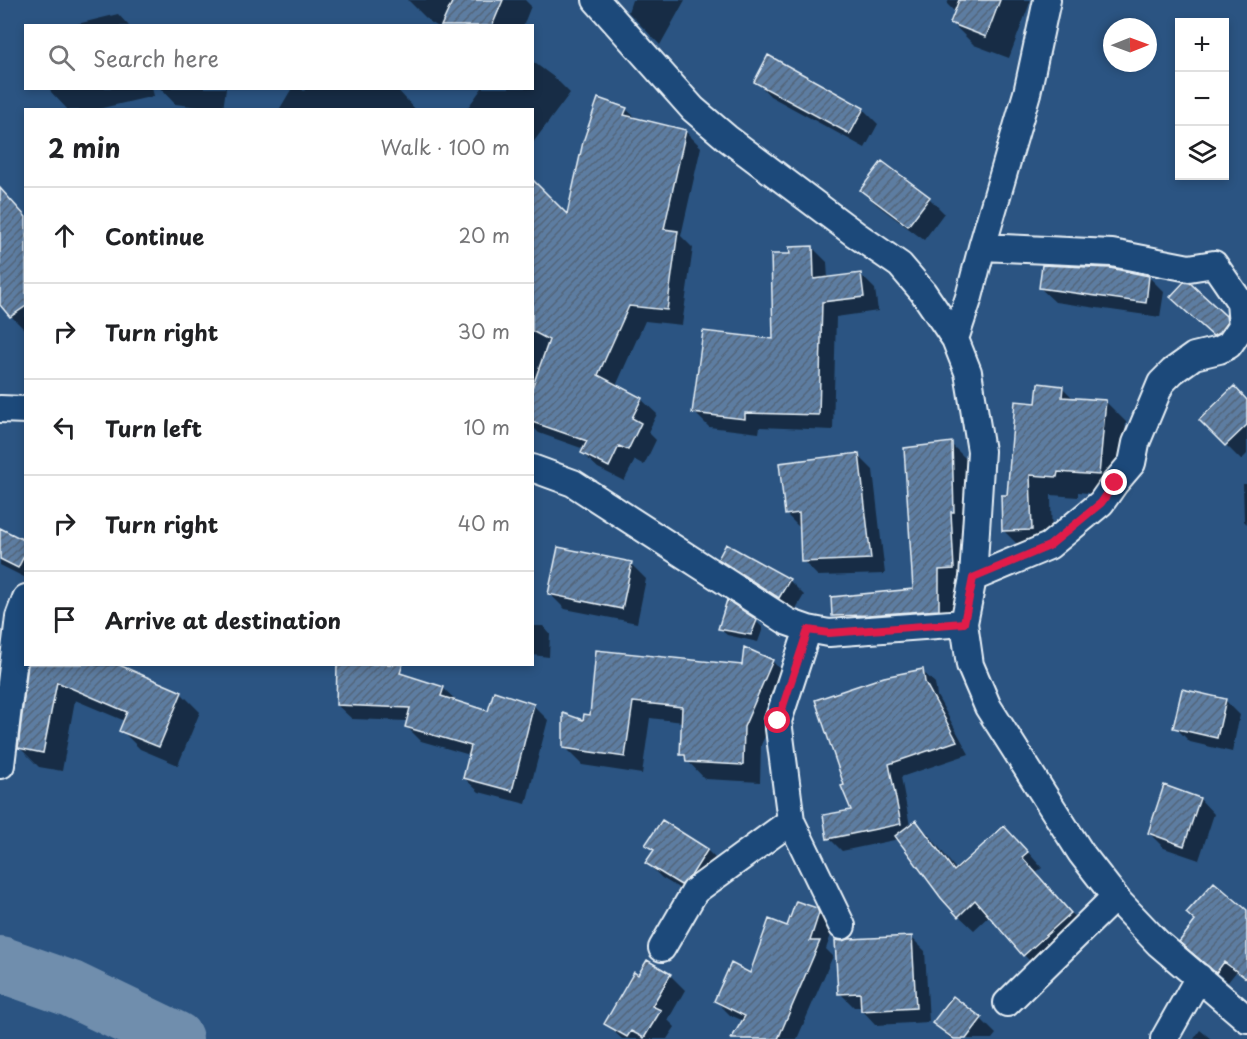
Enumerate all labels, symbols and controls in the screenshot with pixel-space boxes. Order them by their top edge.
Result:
north arrow [1103,18,1157,72]
map controls [1175,18,1229,180]
button: + [1175,18,1229,72]
search box [24,24,534,90]
icon: search [45,41,78,74]
text: Search here [93,41,219,74]
button: − [1175,72,1229,126]
button: layers [1175,126,1229,180]
text: 2 min [48,128,121,167]
text: Walk · 100 m [380,132,510,162]
icon: ahead [48,219,81,252]
text: Continue [105,219,204,252]
text: 20 m [458,220,510,250]
icon: right [48,315,81,348]
text: Turn right [105,315,218,348]
text: 30 m [457,316,510,346]
icon: left [48,411,81,444]
text: Turn left [105,411,202,444]
text: 10 m [463,412,510,442]
route end [1101,469,1127,495]
icon: right [48,507,81,540]
text: Turn right [105,507,218,540]
text: 40 m [458,508,510,538]
icon: arrive [48,603,81,636]
text: Arrive at destination [105,603,341,636]
route start [764,707,790,733]

